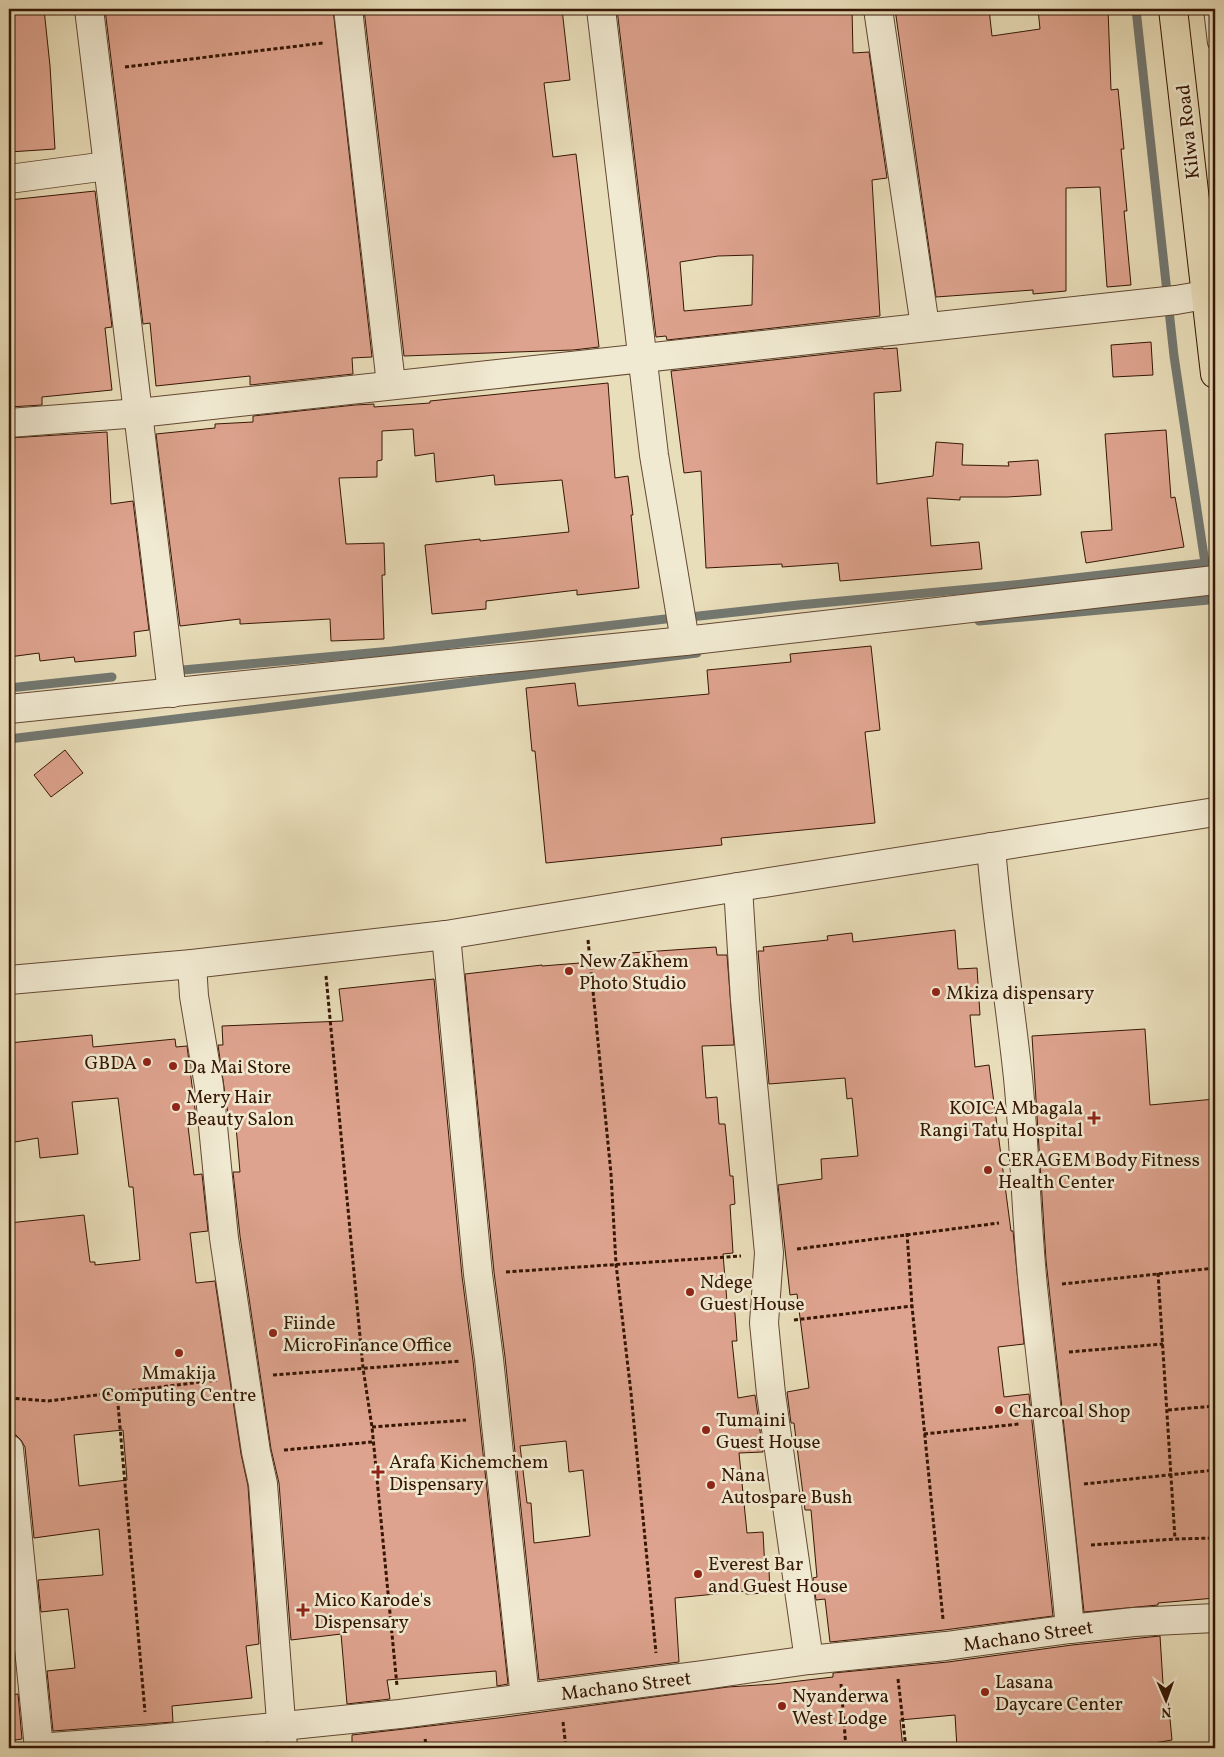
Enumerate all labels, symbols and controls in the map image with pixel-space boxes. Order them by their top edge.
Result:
street label: Kilwa Road [1171,83,1207,180]
place label: New Zakhem Photo Studio [579,949,689,997]
marker: New Zakhem Photo Studio [563,965,575,977]
place label: Mkiza dispensary [946,981,1094,1007]
marker: Mkiza dispensary [930,986,942,998]
place label: GBDA [84,1051,137,1077]
place label: Da Mai Store [183,1055,291,1081]
marker: GBDA [141,1056,153,1068]
marker: Da Mai Store [167,1060,179,1072]
place label: Mery Hair Beauty Salon [186,1085,294,1133]
place label: KOICA Mbagala Rangi Tatu Hospital [919,1096,1083,1144]
marker: Mery Hair Beauty Salon [170,1101,182,1113]
marker: KOICA Mbagala Rangi Tatu Hospital [1087,1111,1101,1125]
place label: CERAGEM Body Fitness Health Center [998,1148,1200,1196]
marker: CERAGEM Body Fitness Health Center [982,1164,994,1176]
place label: Ndege Guest House [700,1270,804,1318]
marker: Ndege Guest House [684,1286,696,1298]
place label: Fiinde MicroFinance Office [283,1311,452,1359]
marker: Fiinde MicroFinance Office [267,1327,279,1339]
marker: Mmakija Computing Centre [173,1347,185,1359]
place label: Mmakija Computing Centre [102,1361,256,1409]
place label: Charcoal Shop [1009,1399,1131,1425]
marker: Charcoal Shop [993,1404,1005,1416]
place label: Tumaini Guest House [716,1408,820,1456]
marker: Tumaini Guest House [700,1424,712,1436]
place label: Arafa Kichemchem Dispensary [389,1450,549,1498]
place label: Nana Autospare Bush [721,1463,853,1511]
marker: Arafa Kichemchem Dispensary [371,1465,385,1479]
marker: Nana Autospare Bush [705,1479,717,1491]
place label: Everest Bar and Guest House [708,1552,848,1600]
marker: Everest Bar and Guest House [692,1568,704,1580]
place label: Mico Karode's Dispensary [314,1588,431,1636]
marker: Mico Karode's Dispensary [296,1603,310,1617]
street label: Machano Street [962,1615,1095,1659]
street label: Machano Street [560,1666,693,1708]
place label: Lasana Daycare Center [995,1670,1123,1718]
north arrow [1142,1674,1192,1724]
place label: Nyanderwa West Lodge [792,1684,889,1732]
marker: Lasana Daycare Center [979,1686,991,1698]
marker: Nyanderwa West Lodge [776,1700,788,1712]
text: N [1161,1702,1172,1721]

